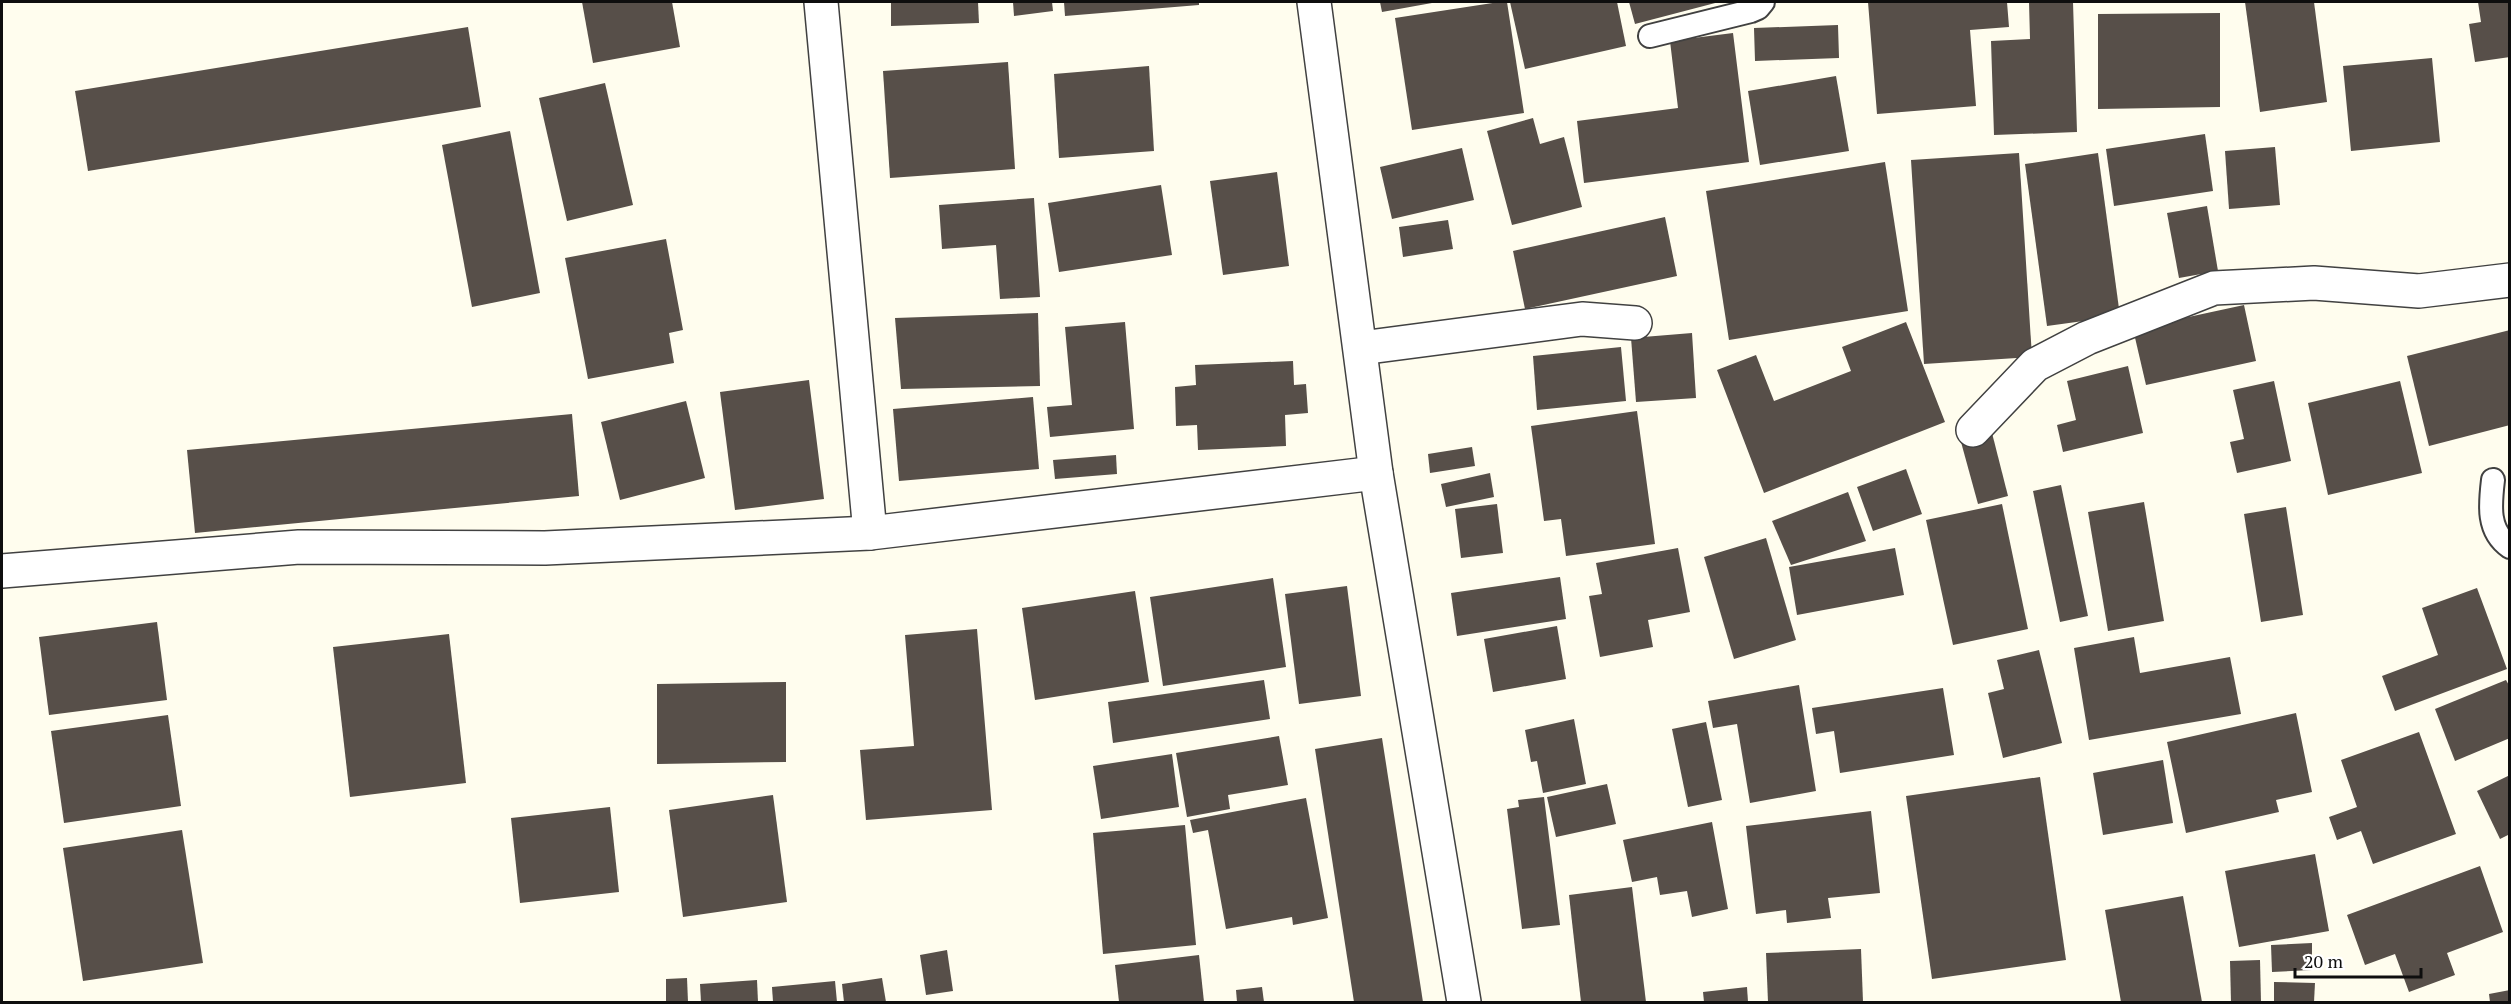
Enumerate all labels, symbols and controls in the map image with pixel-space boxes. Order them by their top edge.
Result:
scale bar [2295,941,2421,979]
text: 20 m [2304,949,2344,973]

